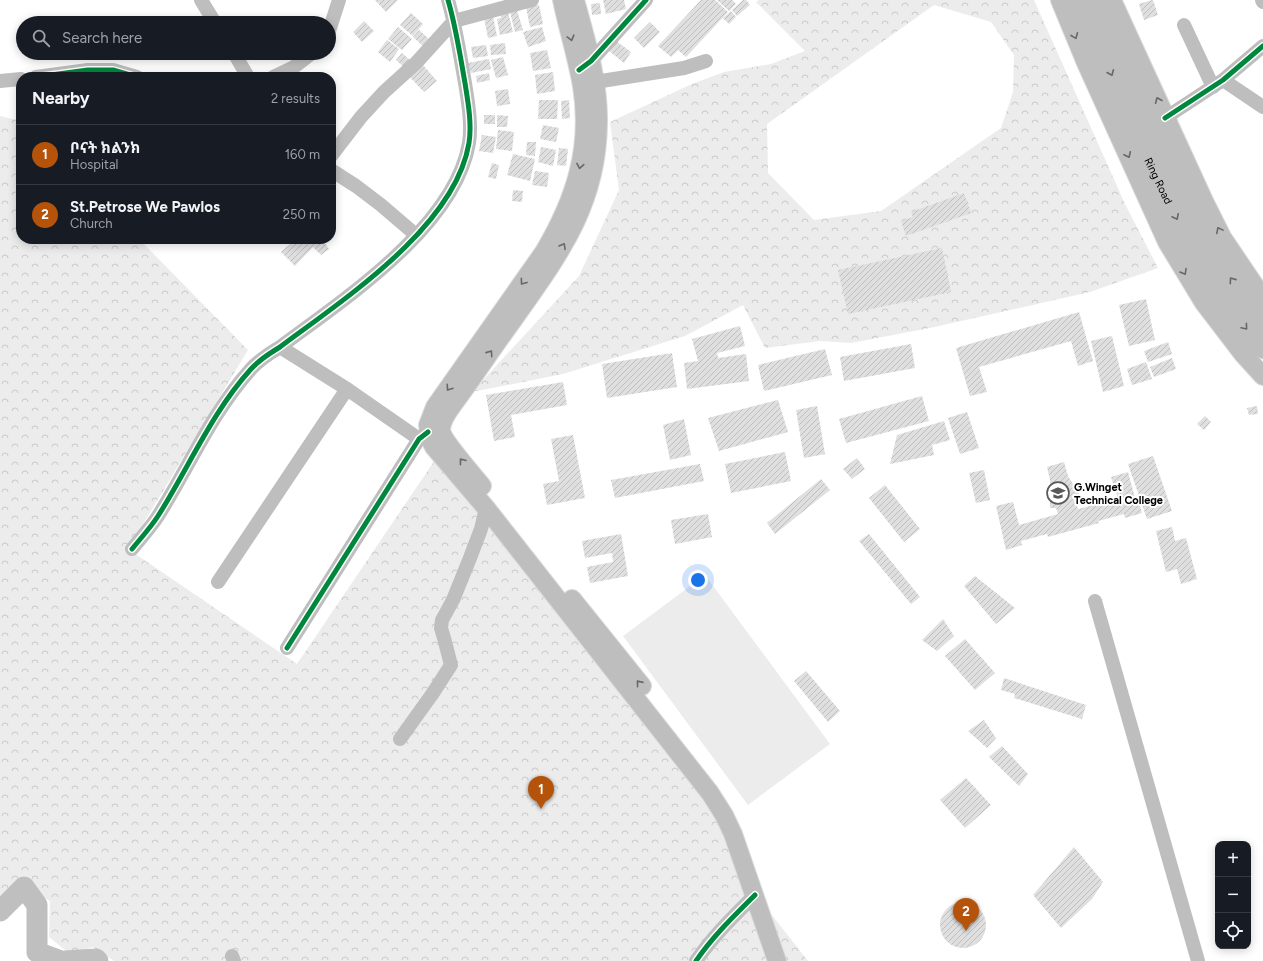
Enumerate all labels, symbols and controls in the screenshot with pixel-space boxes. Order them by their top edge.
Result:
search box [16,16,336,60]
icon: search [30,27,52,49]
text: Search here [62,29,142,47]
one-way arrow [1070,32,1078,40]
one-way arrow [566,34,575,41]
one-way arrow [1106,70,1114,77]
text: Nearby [32,88,90,108]
text: 2 results [271,91,320,106]
one-way arrow [1154,97,1162,104]
text: ቦናት ክልንክ [70,139,140,157]
text: 1 [42,147,48,162]
text: 160 m [285,147,320,162]
one-way arrow [1123,150,1131,158]
street label: Ring Road [1142,155,1175,206]
text: Hospital [70,157,118,172]
one-way arrow [576,163,585,169]
text: St.Petrose We Pawlos [70,198,220,216]
text: 2 [41,207,49,222]
text: 250 m [283,207,320,222]
one-way arrow [1171,213,1179,221]
text: Church [70,216,113,231]
one-way arrow [1216,227,1224,235]
one-way arrow [559,243,566,250]
one-way arrow [1179,268,1186,275]
one-way arrow [521,277,528,284]
one-way arrow [1229,277,1237,284]
one-way arrow [1241,322,1248,329]
one-way arrow [485,350,493,357]
one-way arrow [447,384,454,391]
one-way arrow [460,459,467,466]
school or university icon: G.Winget Technical College [1045,480,1071,506]
place label: G.Winget Technical College [1074,481,1163,507]
your location [688,570,708,590]
one-way arrow [637,681,644,688]
pin: 1 [528,776,554,809]
map controls [1215,841,1251,949]
button: + [1215,841,1251,877]
button: − [1215,877,1251,913]
pin: 2 [953,898,979,931]
button: locate [1215,913,1251,949]

